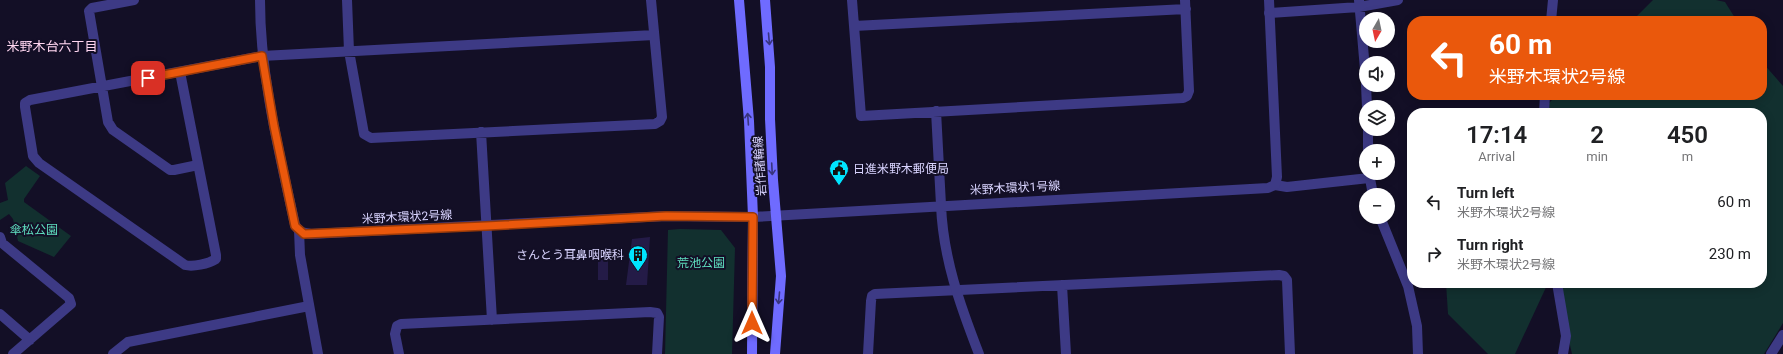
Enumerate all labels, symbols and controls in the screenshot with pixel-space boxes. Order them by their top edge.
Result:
north arrow [1359,12,1395,48]
map controls [1359,12,1395,224]
text: 60 m [1489,28,1552,61]
one-way arrow [765,32,772,45]
icon: left [1423,32,1475,84]
district label: 米野木台六丁目 [6,39,98,54]
button: sound [1359,56,1395,92]
pin [131,61,165,95]
text: 米野木環状2号線 [1489,66,1625,87]
icon: arrive [137,67,159,89]
button: layers [1359,100,1395,136]
one-way arrow [745,113,752,126]
text: 17:14 [1466,121,1527,149]
text: 2 [1590,121,1604,149]
text: 450 [1667,121,1708,149]
street label: 岩作諸輪線 [751,136,769,196]
button: + [1359,144,1395,180]
text: Arrival [1478,149,1515,164]
text: min [1586,149,1608,164]
text: m [1682,149,1693,164]
public building icon: 日進米野木郵便局 [828,158,850,186]
one-way arrow [769,162,776,175]
place label: 日進米野木郵便局 [853,162,949,176]
street label: 米野木環状1号線 [969,179,1061,197]
text: Turn left [1457,184,1514,202]
button: − [1359,188,1395,224]
icon: left [1423,191,1445,213]
text: 60 m [1717,193,1751,211]
text: 米野木環状2号線 [1457,205,1555,220]
street label: 米野木環状2号線 [361,208,453,226]
park label: 傘松公園 [10,223,58,237]
text: Turn right [1457,236,1523,254]
icon: right [1423,243,1445,265]
building icon: さんとう耳鼻咽喉科 [627,244,649,272]
text: 230 m [1709,245,1751,263]
place label: さんとう耳鼻咽喉科 [516,248,624,262]
park label: 荒池公園 [677,256,725,270]
text: 米野木環状2号線 [1457,257,1555,272]
one-way arrow [776,291,783,304]
position arrow [731,302,773,344]

